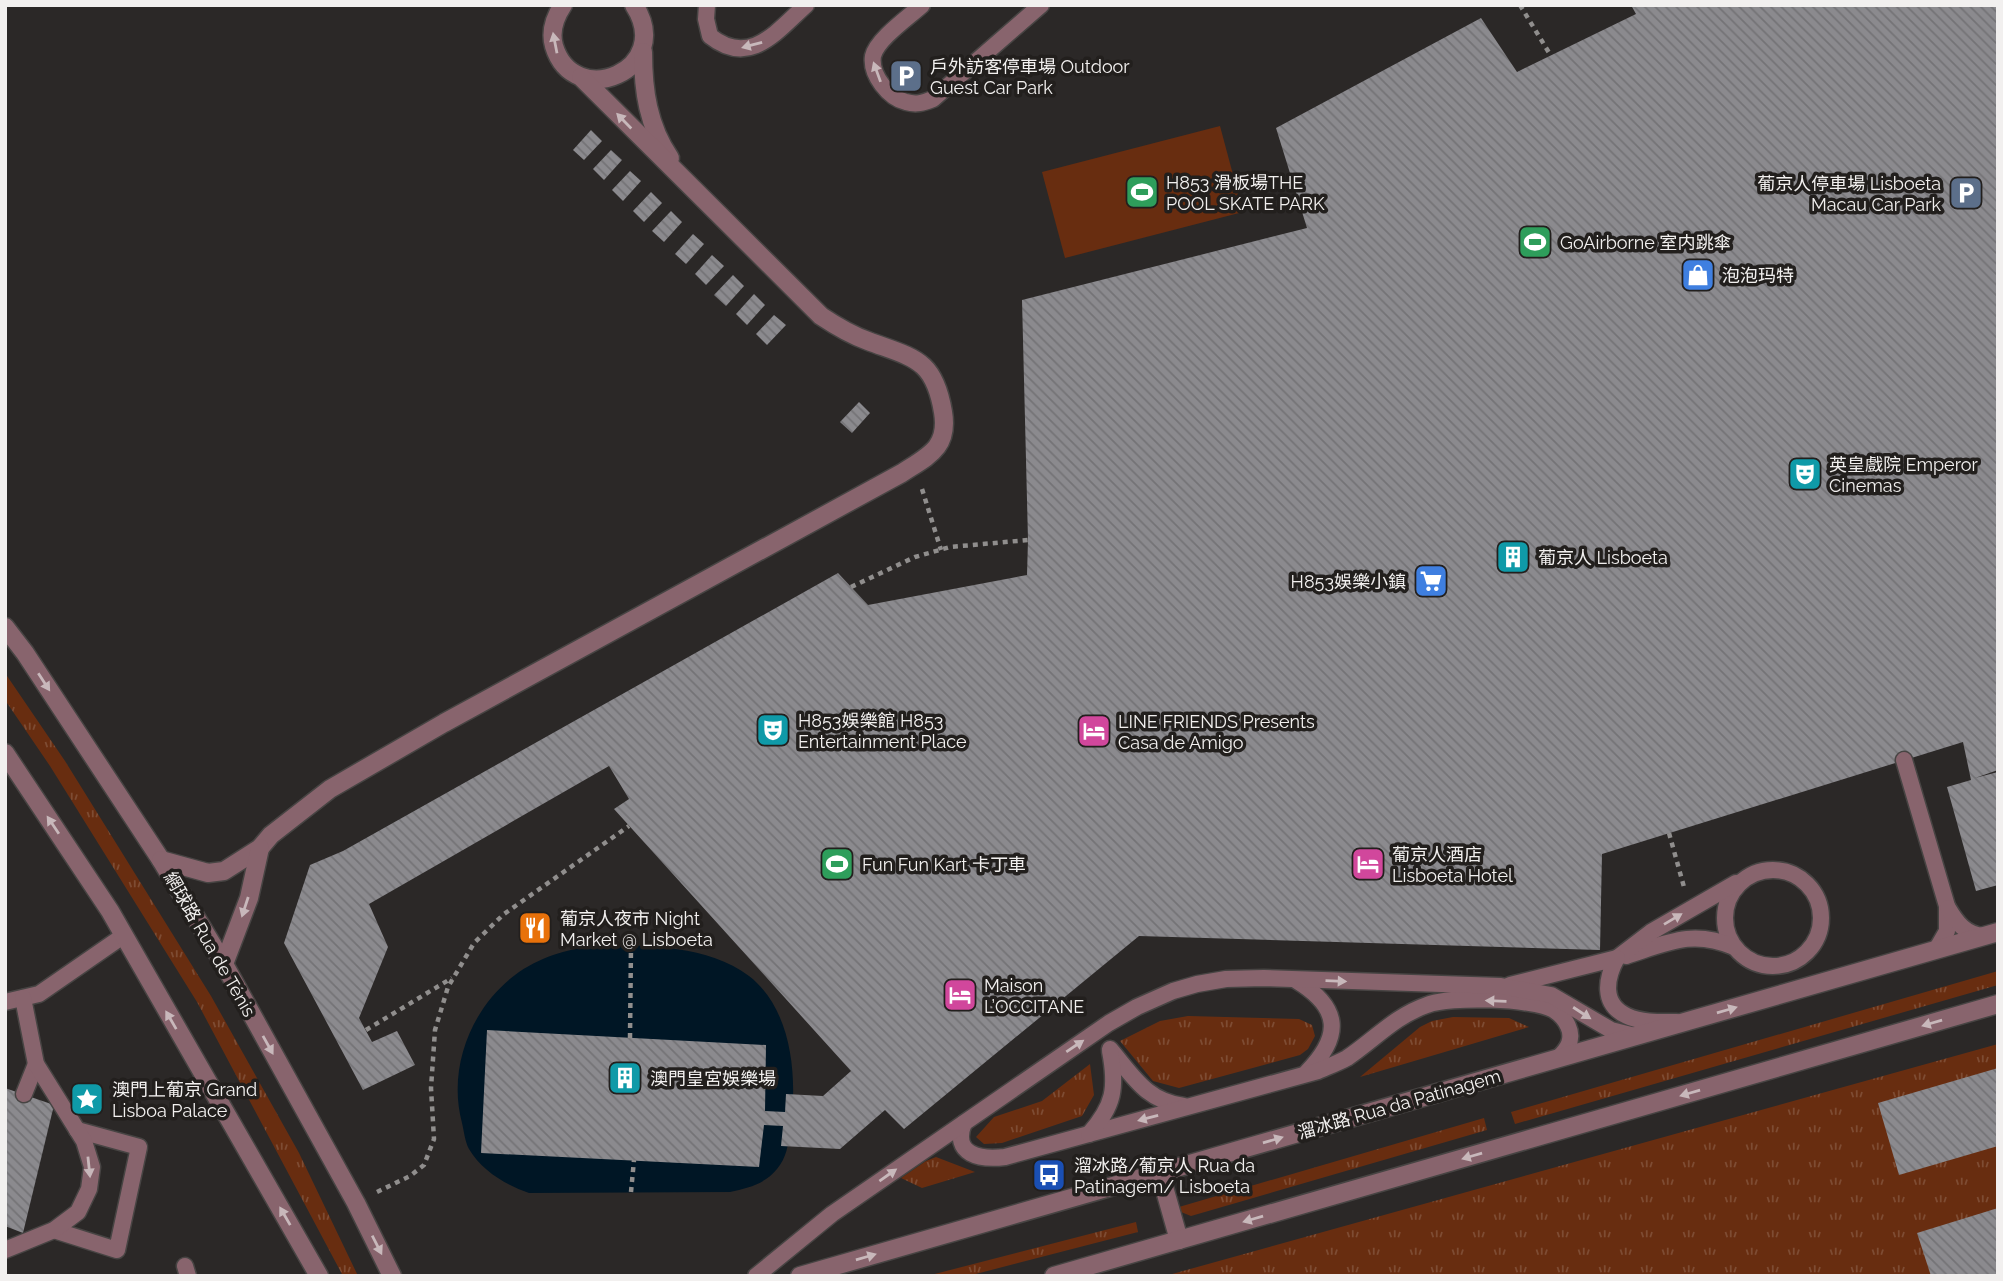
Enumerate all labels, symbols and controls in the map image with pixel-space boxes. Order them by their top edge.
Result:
one-way arrow [550,32,561,54]
one-way arrow [741,40,763,51]
place label: 戶外訪客停車場 Outdoor Guest Car Park [930,56,1130,98]
parking icon: 戶外訪客停車場 Outdoor Guest Car Park [887,57,925,95]
one-way arrow [871,61,882,82]
one-way arrow [616,113,633,130]
place label: H853 滑板場THE POOL SKATE PARK [1166,172,1325,214]
sports icon: H853 滑板場THE POOL SKATE PARK [1123,173,1161,211]
place label: 葡京人停車場 Lisboeta Macau Car Park [1757,173,1941,215]
parking icon: 葡京人停車場 Lisboeta Macau Car Park [1947,174,1985,212]
sports icon: GoAirborne 室内跳傘 [1516,223,1554,261]
place label: GoAirborne 室内跳傘 [1560,232,1732,253]
shop icon: 泡泡玛特 [1679,256,1717,294]
place label: 泡泡玛特 [1722,265,1794,286]
place label: 英皇戲院 Emperor Cinemas [1829,454,1978,496]
theatre icon: 英皇戲院 Emperor Cinemas [1786,455,1824,493]
building icon: 葡京人 Lisboeta [1494,538,1532,576]
place label: 葡京人 Lisboeta [1538,547,1668,568]
supermarket icon: H853娛樂小鎮 [1412,562,1450,600]
place label: H853娛樂小鎮 [1291,571,1406,592]
one-way arrow [38,673,51,692]
place label: H853娛樂館 H853 Entertainment Place [798,710,967,752]
theatre icon: H853娛樂館 H853 Entertainment Place [754,711,792,749]
place label: LINE FRIENDS Presents Casa de Amigo [1118,711,1315,753]
hotel icon: LINE FRIENDS Presents Casa de Amigo [1075,712,1113,750]
one-way arrow [47,816,60,835]
place label: 葡京人酒店 Lisboeta Hotel [1392,844,1513,886]
sports icon: Fun Fun Kart 卡丁車 [818,845,856,883]
hotel icon: 葡京人酒店 Lisboeta Hotel [1349,845,1387,883]
place label: Fun Fun Kart 卡丁車 [862,854,1026,875]
street label: 網球路 Rua de Ténis [160,868,260,1020]
one-way arrow [239,897,250,918]
place label: 葡京人夜市 Night Market @ Lisboeta [560,908,713,950]
restaurant icon: 葡京人夜市 Night Market @ Lisboeta [516,909,554,947]
one-way arrow [1663,912,1682,925]
place label: Maison L’OCCITANE [984,975,1084,1017]
one-way arrow [1325,975,1347,987]
hotel icon: Maison L’OCCITANE [941,976,979,1014]
one-way arrow [1485,996,1507,1007]
one-way arrow [1716,1004,1738,1015]
one-way arrow [1573,1006,1591,1020]
one-way arrow [165,1010,178,1029]
one-way arrow [1921,1018,1942,1028]
one-way arrow [262,1035,274,1055]
one-way arrow [1066,1039,1084,1053]
building icon: 澳門皇宮娛樂場 [606,1059,644,1097]
street label: 溜冰路 Rua da Patinagem [1295,1065,1503,1143]
place label: 澳門皇宮娛樂場 [650,1068,776,1089]
place label: 澳門上葡京 Grand Lisboa Palace [112,1079,257,1121]
place icon: 澳門上葡京 Grand Lisboa Palace [68,1080,106,1118]
one-way arrow [1679,1088,1700,1098]
one-way arrow [1137,1114,1158,1124]
one-way arrow [1263,1135,1284,1145]
one-way arrow [1460,1151,1482,1162]
place label: 溜冰路/葡京人 Rua da Patinagem/ Lisboeta [1074,1155,1255,1197]
one-way arrow [84,1156,95,1178]
bus stop icon: 溜冰路/葡京人 Rua da Patinagem/ Lisboeta [1030,1156,1068,1194]
one-way arrow [879,1168,897,1182]
one-way arrow [279,1207,291,1226]
one-way arrow [1242,1214,1263,1224]
one-way arrow [371,1235,383,1255]
one-way arrow [855,1251,877,1262]

